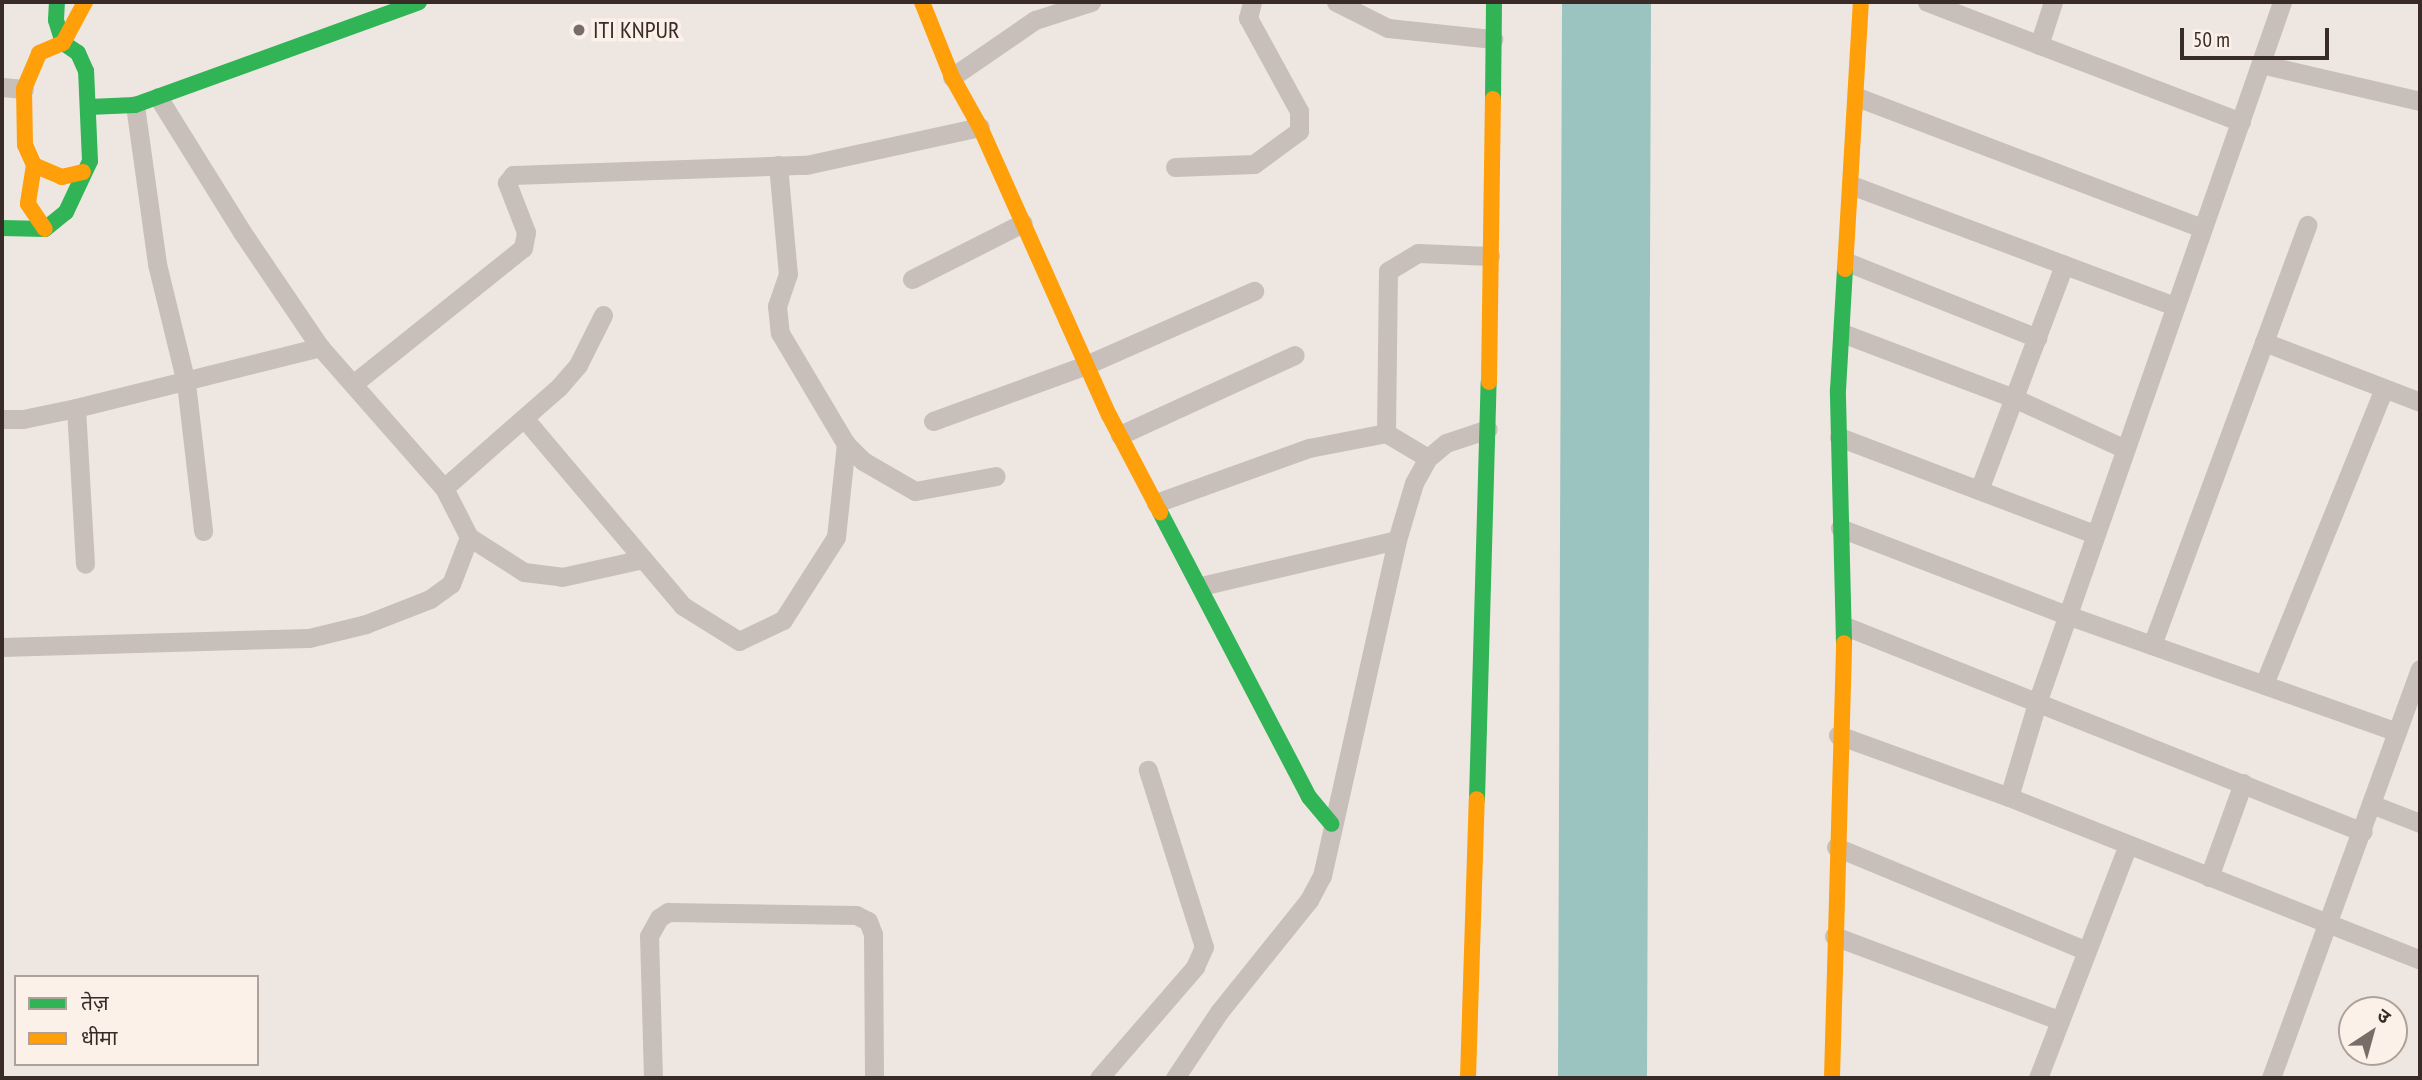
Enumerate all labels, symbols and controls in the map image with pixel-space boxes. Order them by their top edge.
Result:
scale bar [2184,14,2333,58]
place label: ITI KNPUR [593,16,680,44]
marker: ITI KNPUR [571,22,587,38]
text: 50 m [2193,26,2230,53]
legend [14,975,259,1066]
text: तेज़ [81,989,109,1016]
north arrow [2338,996,2408,1066]
text: उ [2373,1003,2396,1029]
text: धीमा [81,1024,117,1051]

